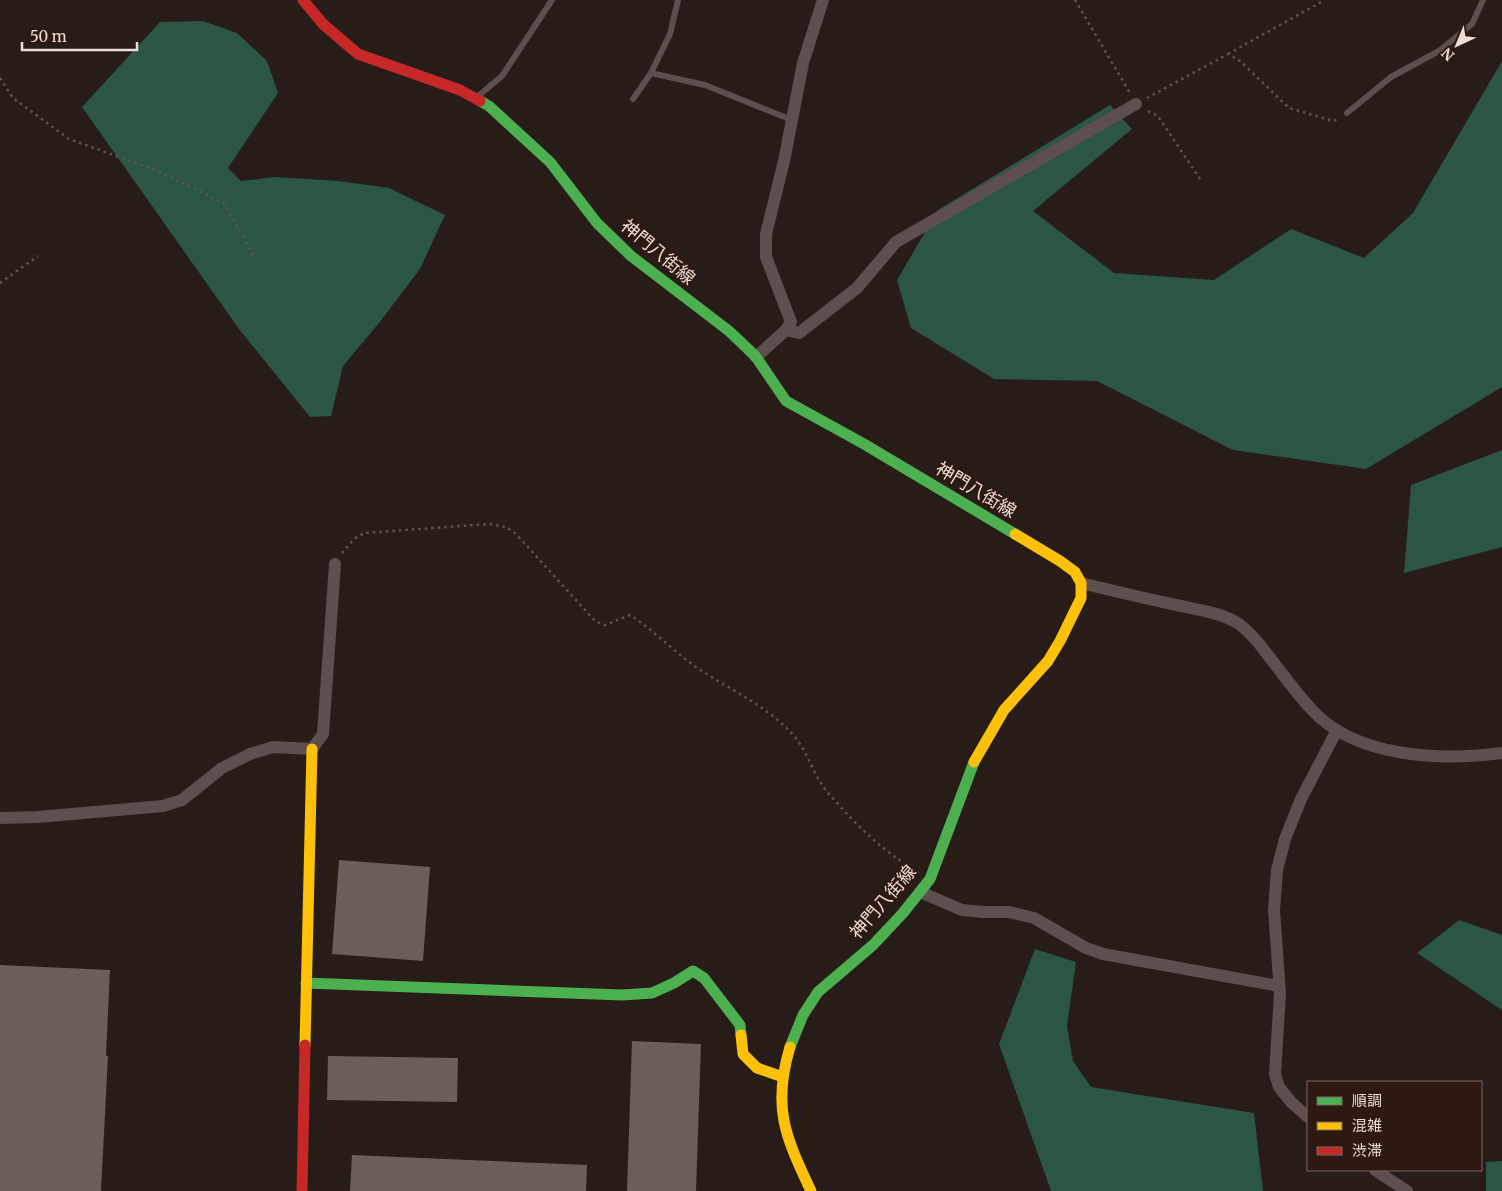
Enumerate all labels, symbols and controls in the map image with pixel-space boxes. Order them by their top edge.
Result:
scale bar [22,20,138,52]
north arrow [1432,20,1482,70]
text: 50 m [30,27,67,46]
text: N [1438,44,1458,65]
street label: 神門八街線 [616,214,700,289]
street label: 神門八街線 [932,457,1021,523]
street label: 神門八街線 [844,860,921,943]
legend [1307,1081,1482,1171]
text: 順調 [1352,1091,1382,1110]
text: 混雑 [1352,1116,1382,1135]
text: 渋滞 [1352,1141,1382,1160]

